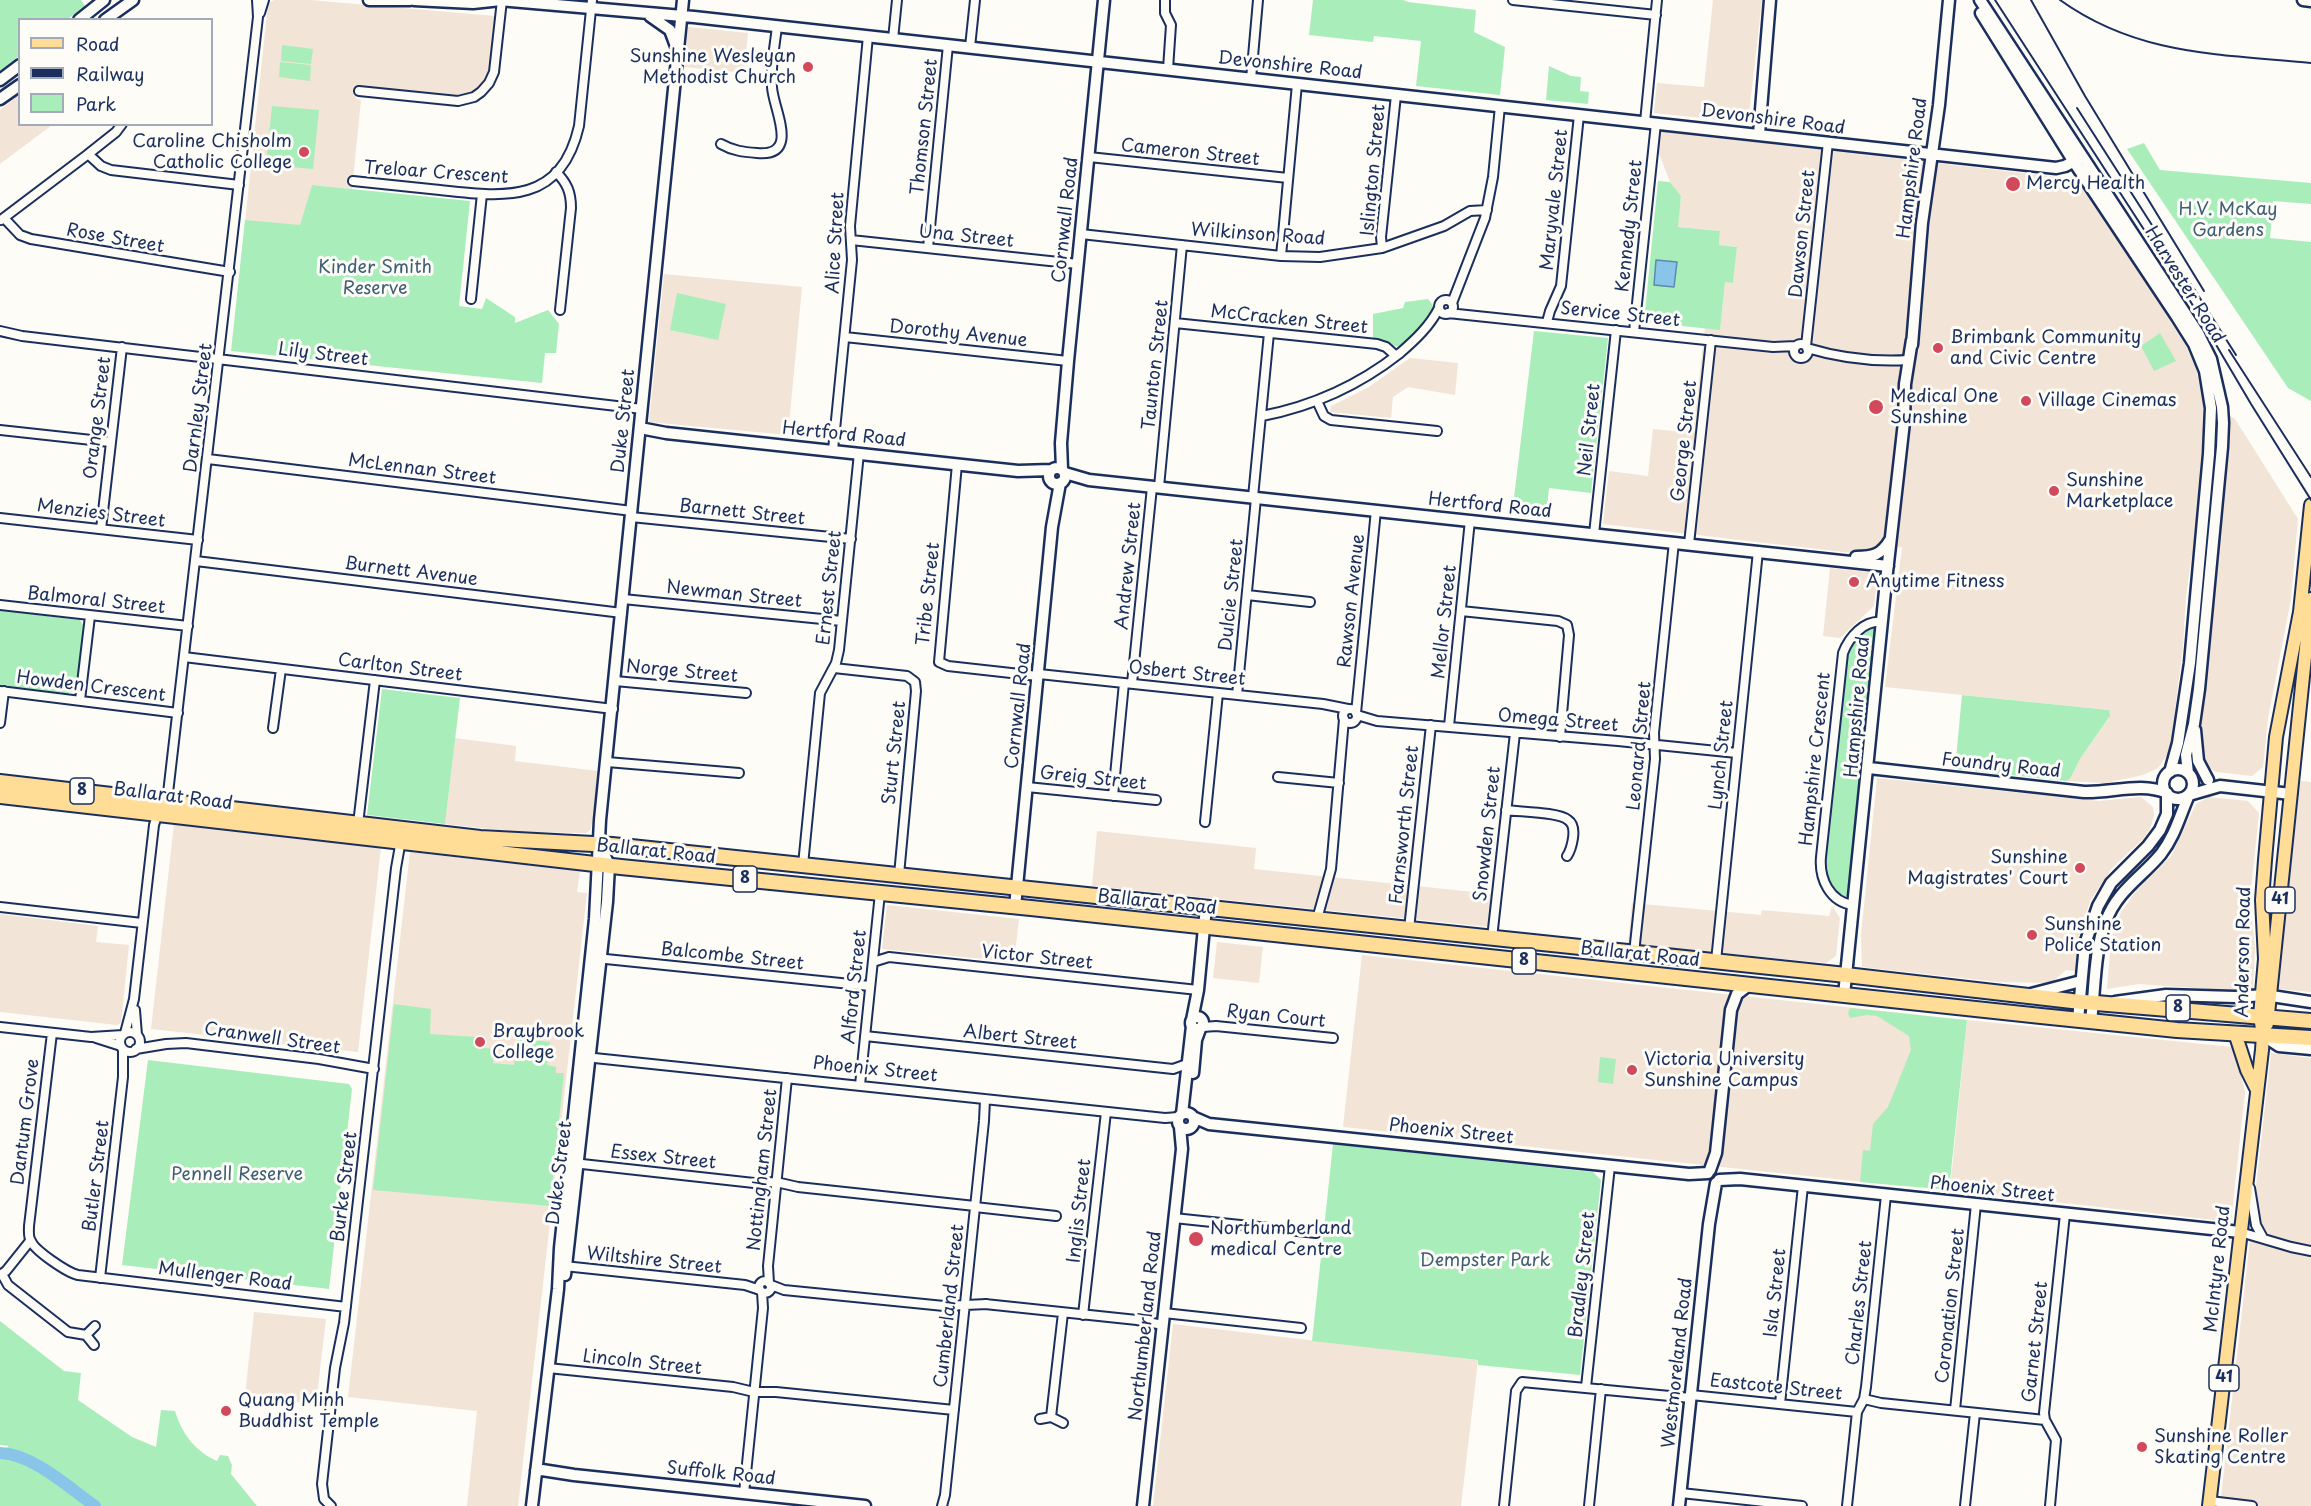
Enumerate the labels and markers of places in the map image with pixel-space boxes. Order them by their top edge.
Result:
place label: Sunshine Wesleyan Methodist Church [630,46,796,88]
marker: Sunshine Wesleyan Methodist Church [801,60,815,74]
place label: Caroline Chisholm Catholic College [132,131,292,174]
marker: Caroline Chisholm Catholic College [297,145,311,159]
place label: Mercy Health [2026,173,2145,195]
marker: Mercy Health [2004,175,2022,193]
place label: Brimbank Community and Civic Centre [1950,327,2141,370]
marker: Brimbank Community and Civic Centre [1931,341,1945,355]
place label: Medical One Sunshine [1890,386,1999,428]
place label: Village Cinemas [2038,390,2176,412]
marker: Village Cinemas [2019,394,2033,408]
marker: Medical One Sunshine [1867,398,1885,416]
place label: Sunshine Marketplace [2066,470,2173,512]
marker: Sunshine Marketplace [2047,484,2061,498]
place label: Anytime Fitness [1866,571,2005,593]
marker: Anytime Fitness [1847,575,1861,589]
place label: Sunshine Magistrates' Court [1907,847,2068,890]
marker: Sunshine Magistrates' Court [2073,861,2087,875]
place label: Sunshine Police Station [2044,914,2161,956]
marker: Sunshine Police Station [2025,928,2039,942]
place label: Braybrook College [492,1021,584,1064]
marker: Braybrook College [473,1035,487,1049]
place label: Victoria University Sunshine Campus [1644,1049,1804,1092]
marker: Victoria University Sunshine Campus [1625,1063,1639,1077]
place label: Northumberland medical Centre [1210,1218,1352,1260]
marker: Northumberland medical Centre [1187,1230,1205,1248]
place label: Quang Minh Buddhist Temple [238,1390,379,1432]
marker: Quang Minh Buddhist Temple [219,1404,233,1418]
place label: Sunshine Roller Skating Centre [2154,1426,2288,1468]
marker: Sunshine Roller Skating Centre [2135,1440,2149,1454]

